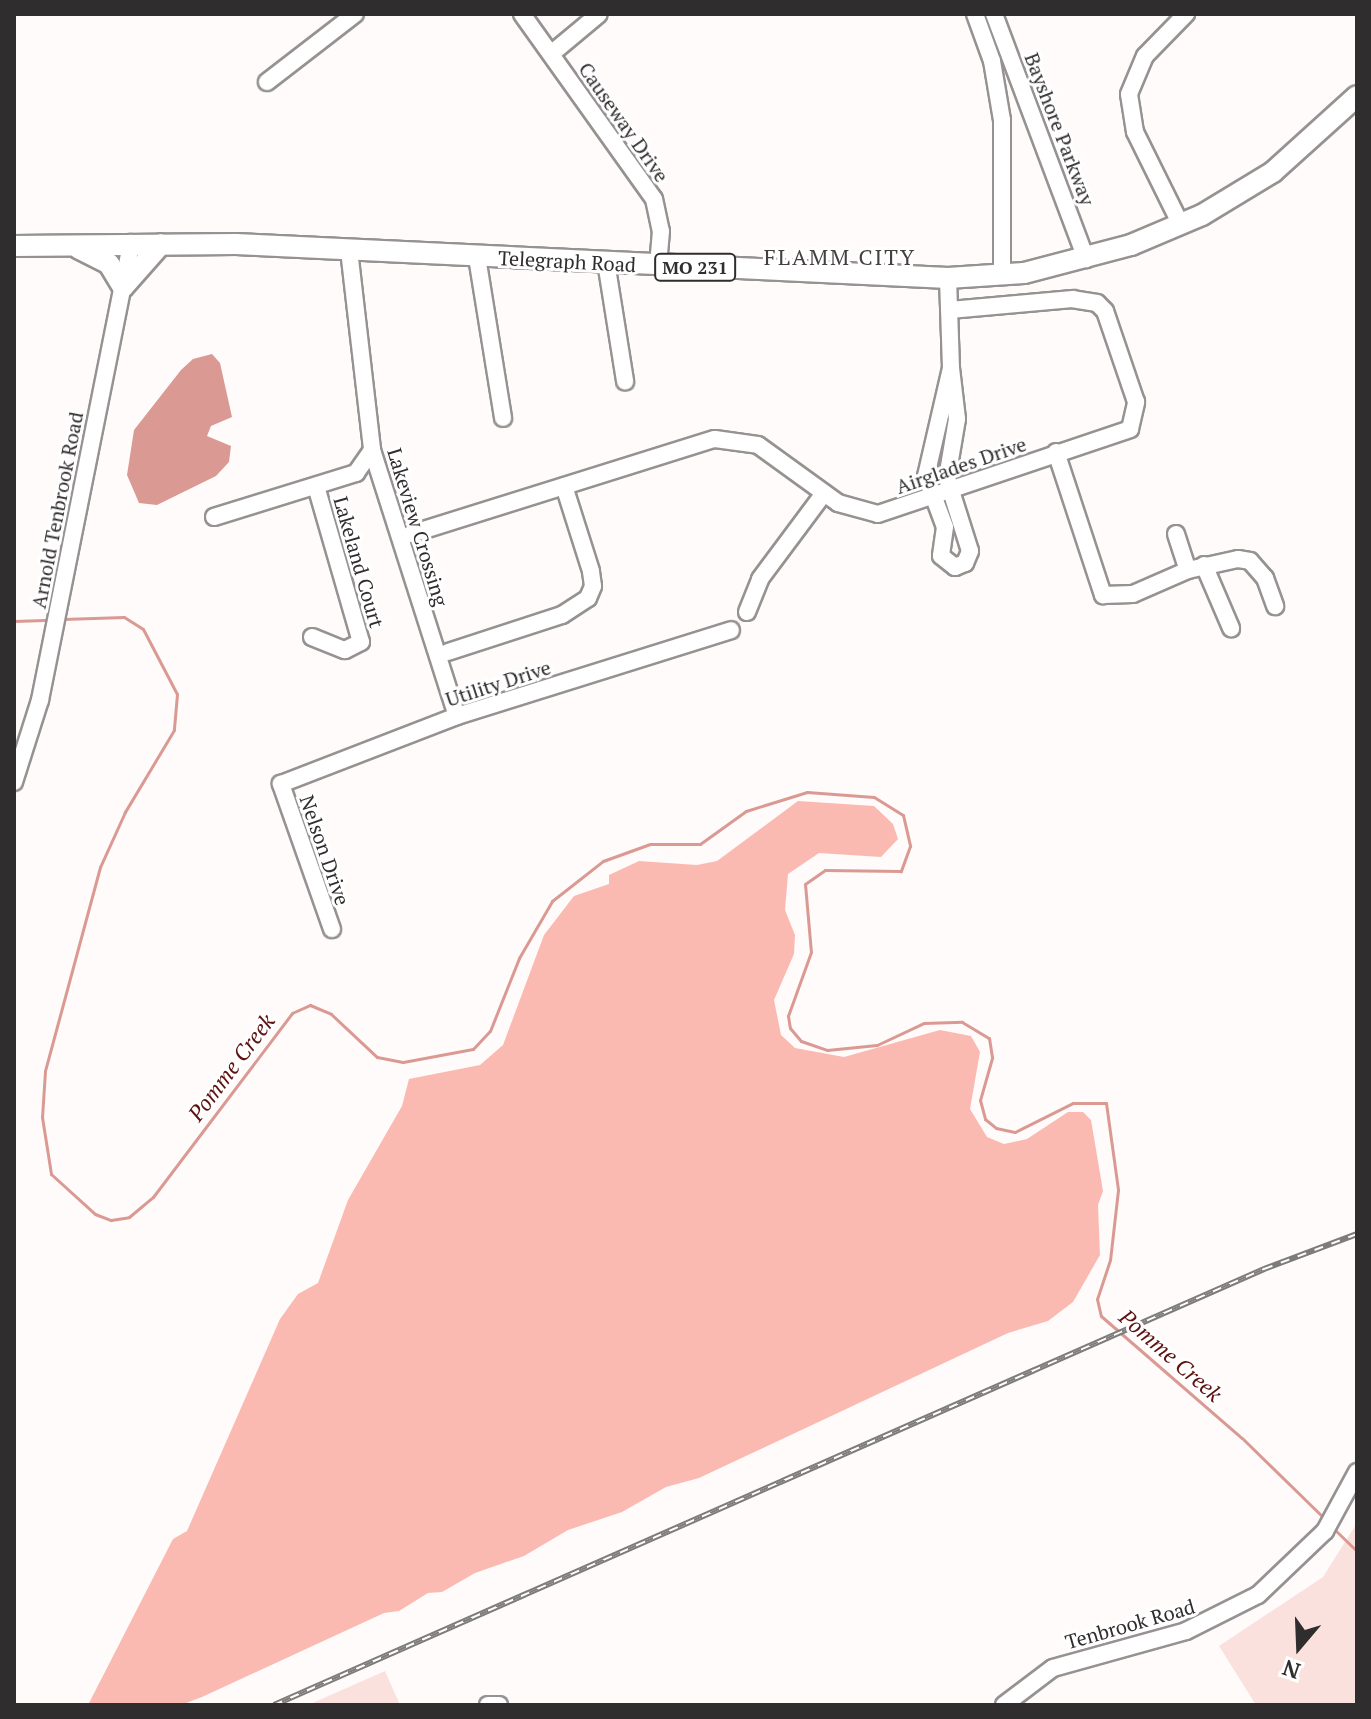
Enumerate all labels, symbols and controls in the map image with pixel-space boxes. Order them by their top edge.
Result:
street label: Bayshore Parkway [1020,49,1100,209]
street label: Causeway Drive [574,58,674,186]
district label: FLAMM CITY [764,244,916,270]
street label: Telegraph Road [497,245,637,277]
road number: MO 231 [653,253,737,281]
street label: Arnold Tenbrook Road [26,410,88,610]
street label: Airglades Drive [893,431,1029,499]
street label: Lakeview Crossing [383,445,453,609]
street label: Lakeland Court [329,494,389,630]
street label: Utility Drive [442,655,554,711]
street label: Nelson Drive [295,792,355,908]
water label: Pomme Creek [182,1008,280,1126]
water label: Pomme Creek [1114,1303,1228,1407]
street label: Tenbrook Road [1062,1594,1198,1654]
north arrow [1259,1607,1339,1687]
text: N [1278,1654,1304,1687]

